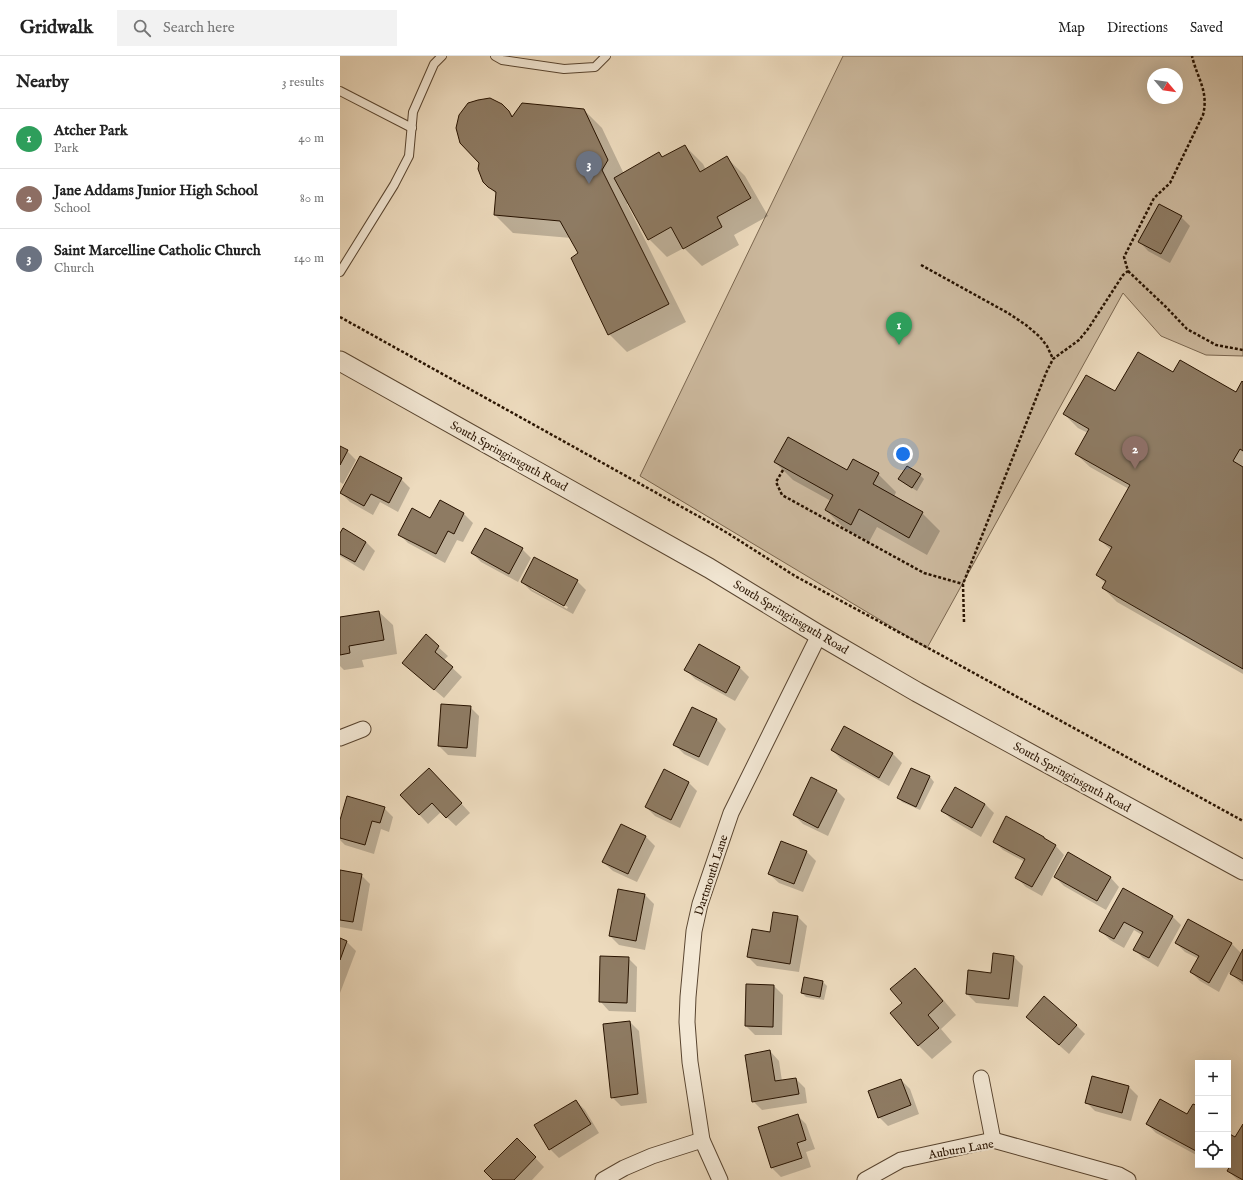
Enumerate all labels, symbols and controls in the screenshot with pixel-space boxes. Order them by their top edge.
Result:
search box [117,10,397,46]
text: Gridwalk [20,16,93,40]
icon: search [131,17,153,39]
text: Search here [163,18,235,37]
text: Map [1058,19,1085,37]
text: Directions [1107,19,1168,37]
text: Saved [1190,19,1223,37]
north arrow [1147,68,1183,104]
text: Nearby [16,72,69,93]
text: 3 results [282,74,324,91]
text: Atcher Park [54,121,128,140]
text: 1 [27,130,31,147]
text: 40 m [298,130,324,147]
text: Park [54,140,79,157]
pin: 3 [576,151,602,184]
text: Jane Addams Junior High School [54,181,258,200]
text: 2 [26,190,32,207]
text: 80 m [300,190,324,207]
text: School [54,200,91,217]
text: Saint Marcelline Catholic Church [54,241,261,260]
text: 3 [27,250,31,267]
text: 140 m [294,250,324,267]
text: Church [54,260,94,277]
pin: 1 [886,312,912,345]
street label: South Springinsguth Road [447,418,571,496]
pin: 2 [1122,436,1148,469]
your location [893,444,913,464]
street label: South Springinsguth Road [730,577,852,659]
street label: South Springinsguth Road [1010,739,1134,817]
street label: Dartmouth Lane [691,832,732,917]
map controls [1195,1060,1231,1168]
button: + [1195,1060,1231,1096]
button: − [1195,1096,1231,1132]
button: locate [1195,1132,1231,1168]
street label: Auburn Lane [926,1136,995,1163]

